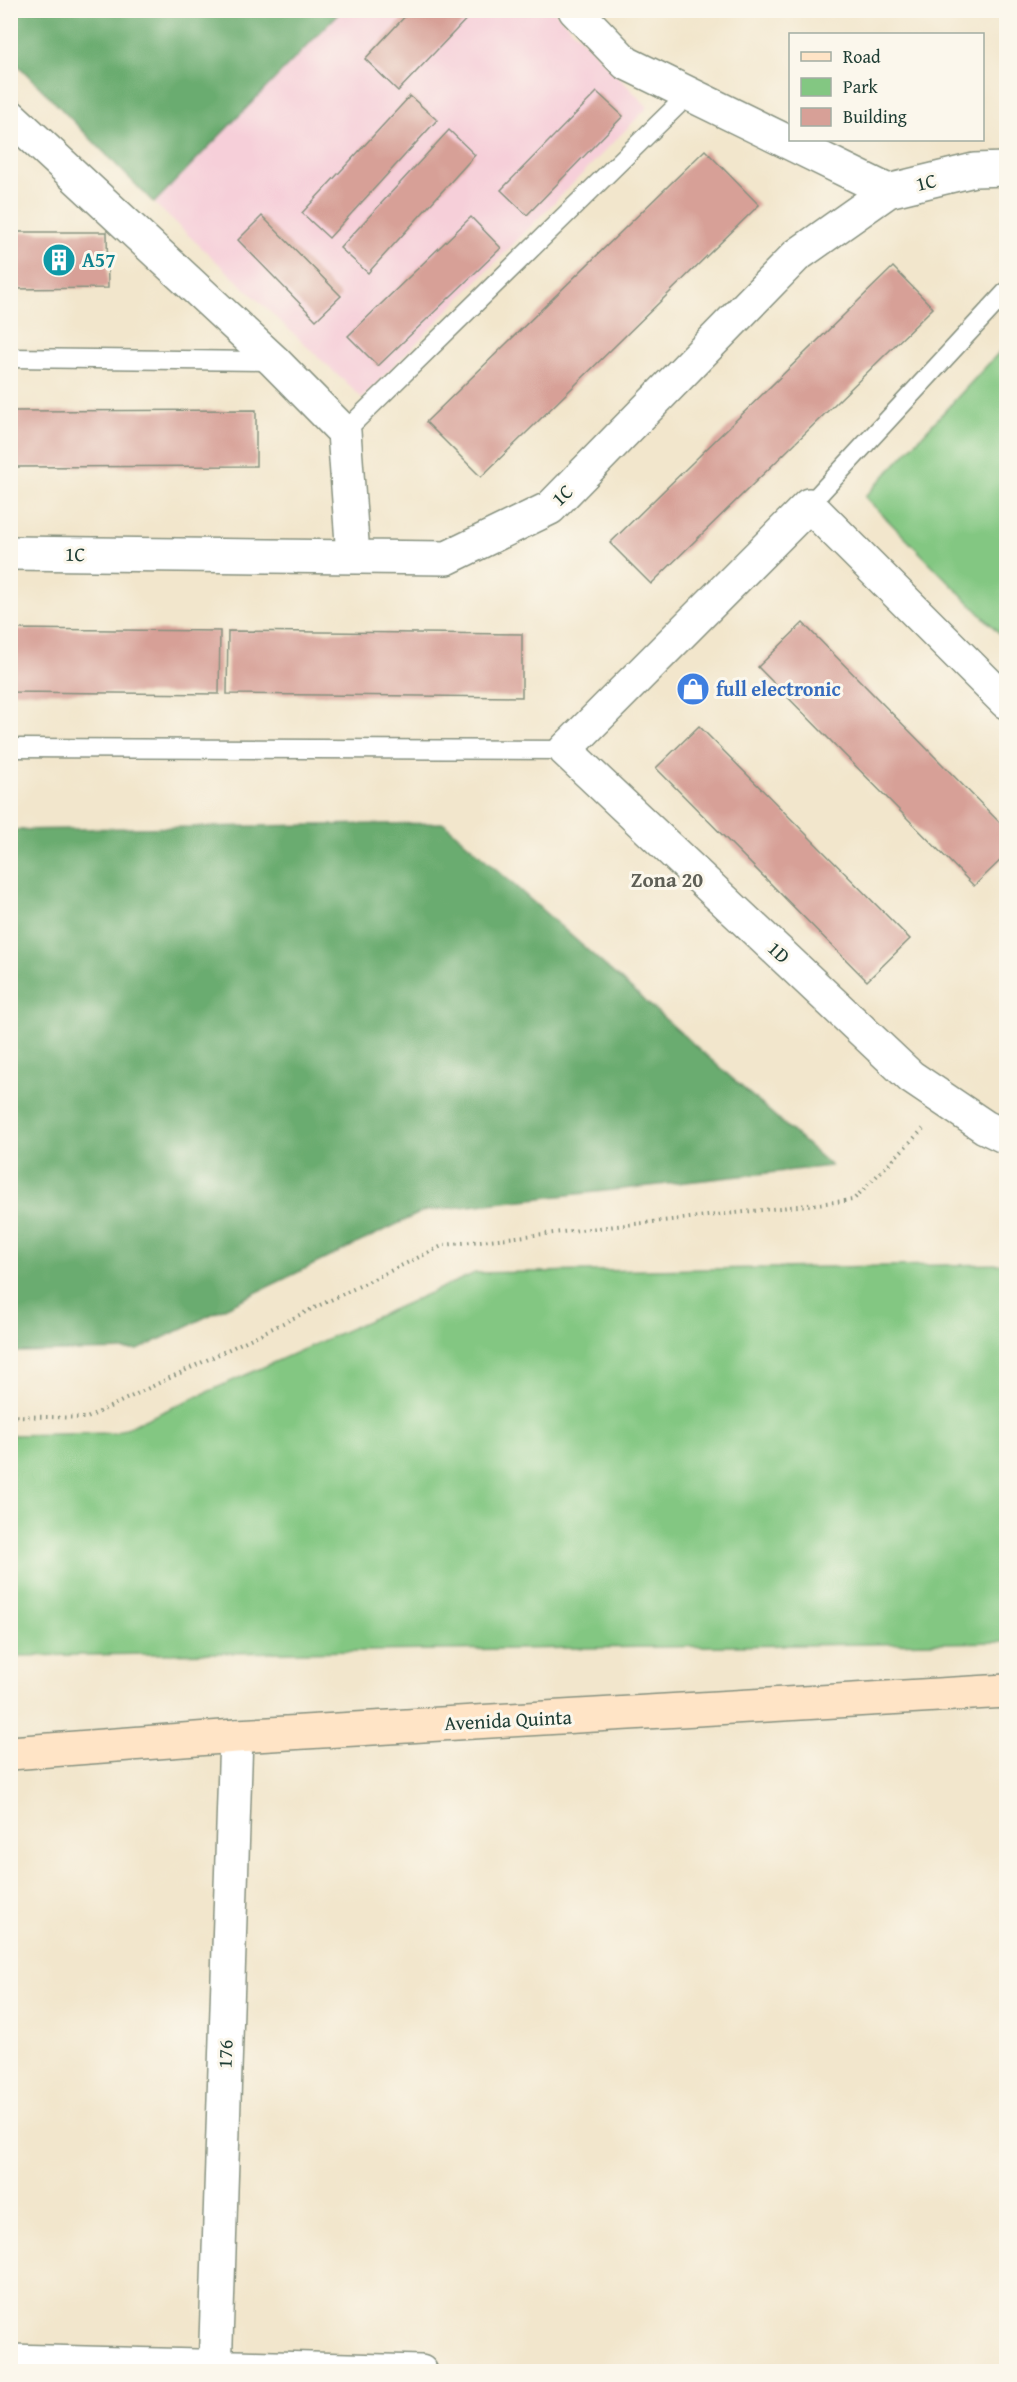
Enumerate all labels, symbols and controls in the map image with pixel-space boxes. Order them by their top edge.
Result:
legend [789,33,984,141]
text: Road [843,43,881,70]
text: Park [843,73,879,100]
text: Building [843,103,907,130]
street label: 1C [912,165,939,198]
building icon: A57 [41,242,77,278]
place label: A57 [82,245,116,274]
street label: 1C [544,477,579,512]
street label: 1C [65,539,86,568]
shop icon: full electronic [675,671,711,707]
place label: full electronic [716,674,841,703]
district label: Zona 20 [631,864,703,895]
street label: 1D [761,934,797,970]
street label: Avenida Quinta [443,1702,573,1737]
street label: 176 [210,2039,239,2069]

